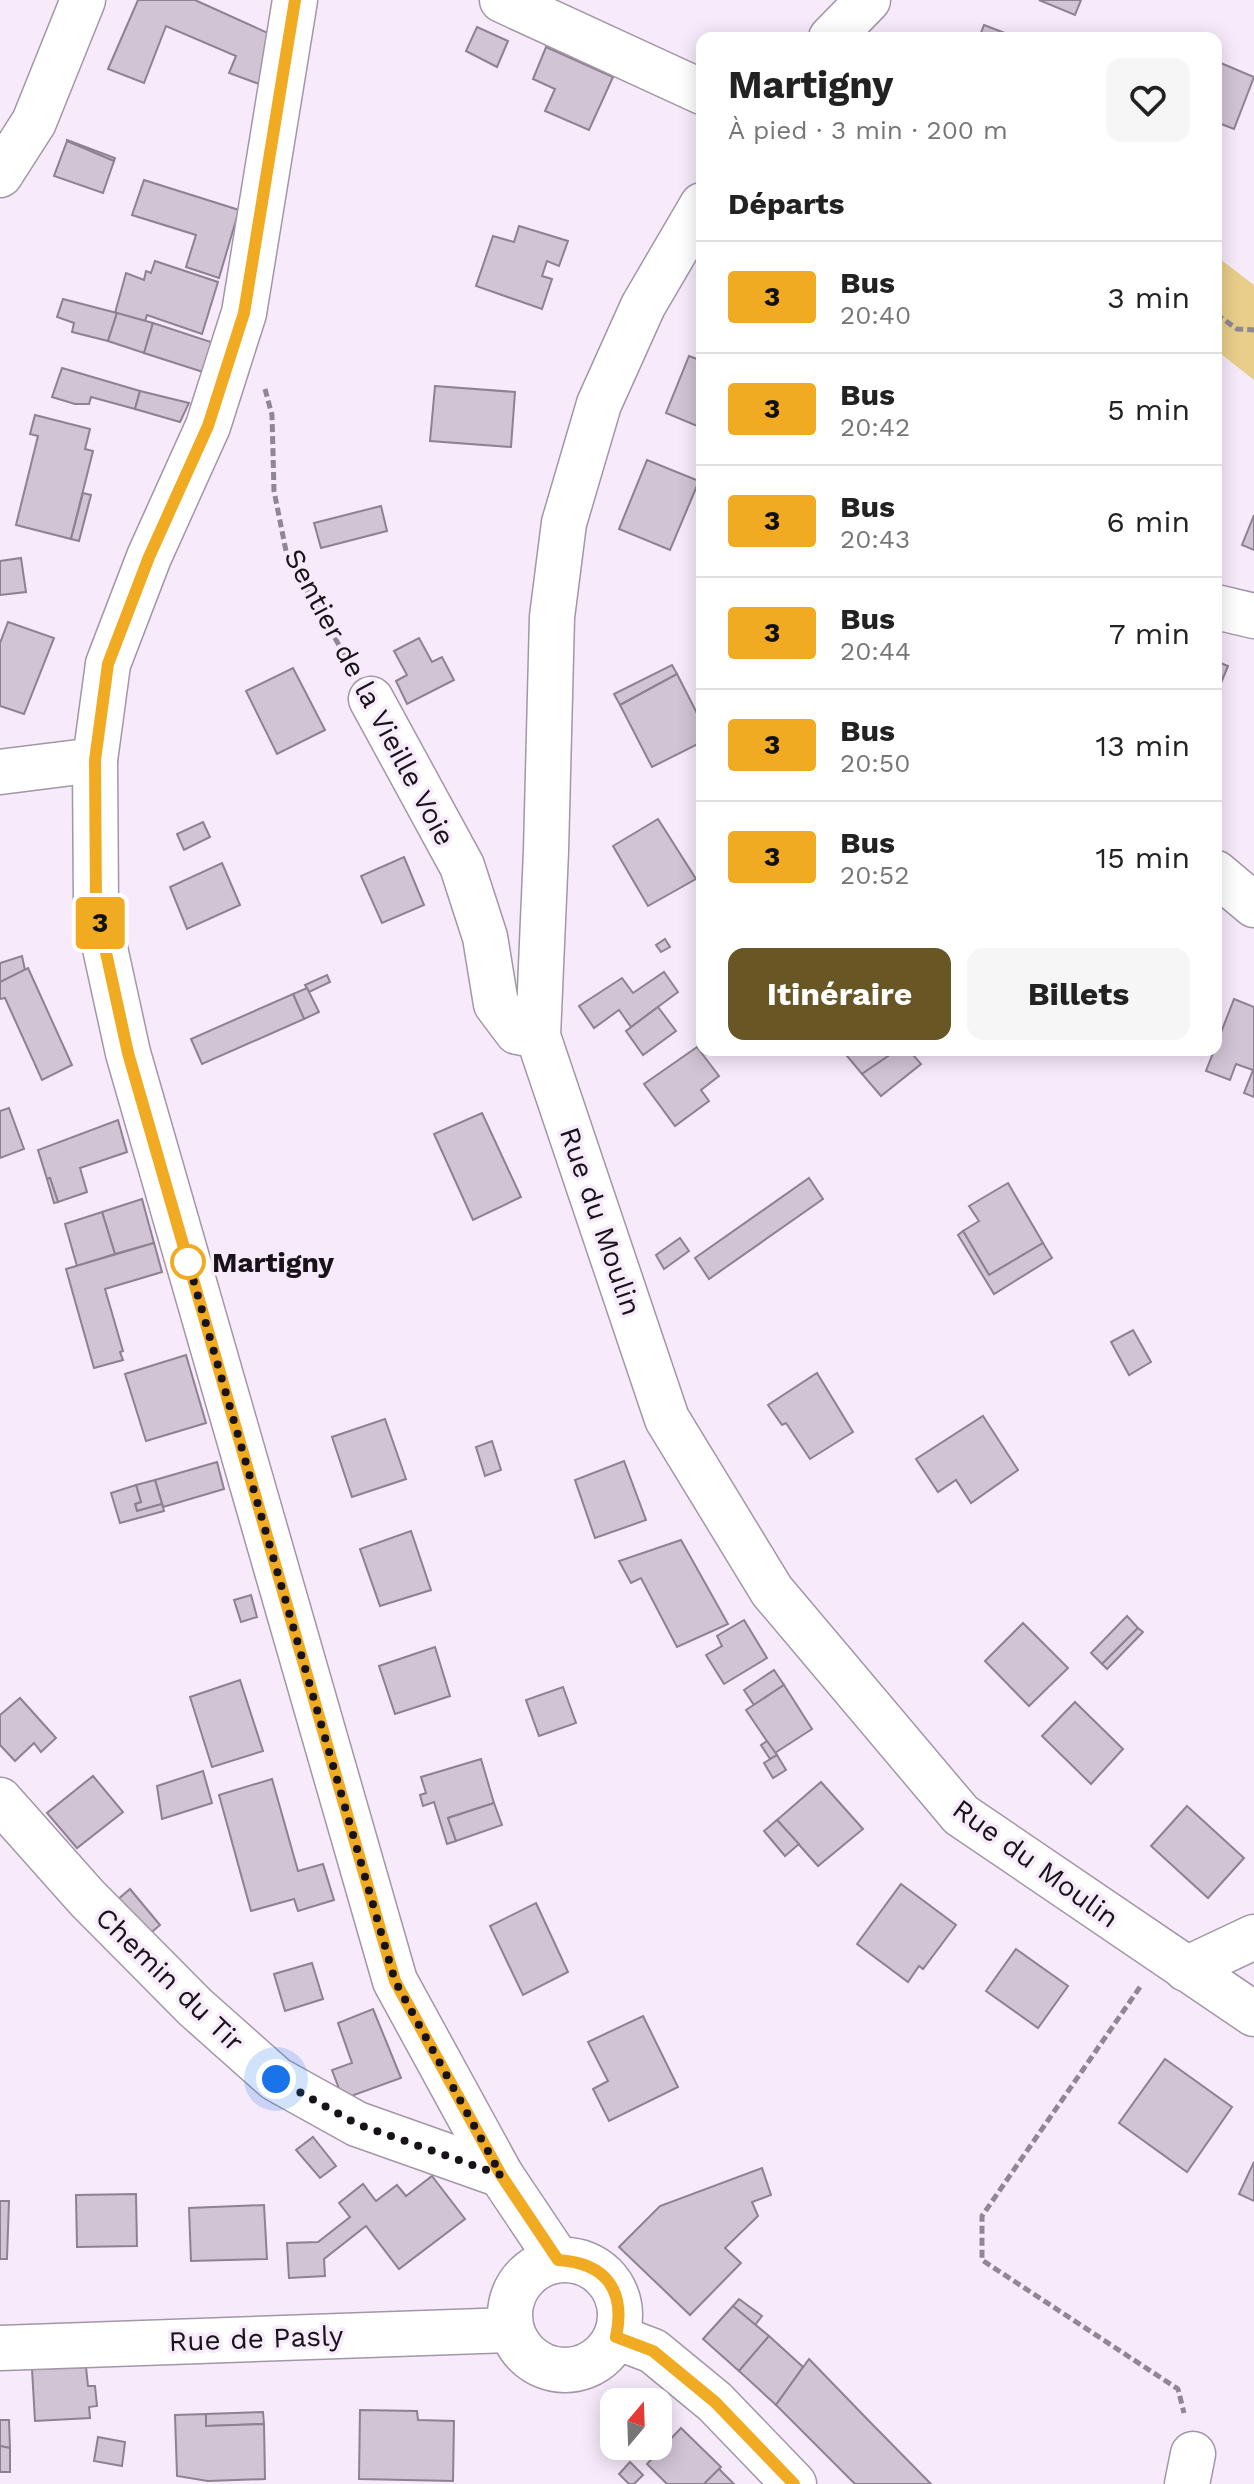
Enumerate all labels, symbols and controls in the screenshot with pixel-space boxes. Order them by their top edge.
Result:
button: heart [1106,58,1190,142]
text: Martigny [728,63,893,107]
text: À pied · 3 min · 200 m [728,115,1008,145]
text: Départs [728,186,845,221]
text: Bus [840,265,895,300]
text: 3 [764,280,780,313]
text: 3 min [1107,280,1190,315]
text: 20:40 [840,300,911,330]
text: Bus [840,377,895,412]
text: 3 [764,392,780,425]
text: 5 min [1107,392,1190,427]
text: 20:42 [840,412,910,442]
text: Bus [840,489,895,524]
text: 3 [764,504,780,537]
text: 6 min [1106,504,1190,539]
text: 20:43 [840,524,910,554]
street label: Sentier de la Vieille Voie [277,543,462,851]
text: Bus [840,601,895,636]
text: 3 [764,616,780,649]
text: 7 min [1109,616,1190,651]
text: 20:44 [840,636,911,666]
text: Bus [840,713,895,748]
text: 3 [764,728,780,761]
text: 13 min [1095,728,1190,763]
text: 20:50 [840,748,910,778]
text: Bus [840,825,895,860]
text: 3 [764,840,780,873]
text: 15 min [1095,840,1190,875]
text: 20:52 [840,860,909,890]
line badge: 3 [74,897,126,949]
text: 3 [92,906,108,939]
button: Itinéraire [728,948,951,1040]
button: Billets [967,948,1190,1040]
street label: Rue du Moulin [553,1123,648,1320]
marker: Martigny [171,1245,205,1279]
place label: Martigny [212,1246,334,1279]
street label: Rue du Moulin [946,1792,1125,1935]
street label: Chemin du Tir [89,1901,250,2058]
your location [256,2059,296,2099]
street label: Rue de Pasly [168,2319,344,2358]
north arrow [600,2388,672,2460]
map controls [600,2388,672,2460]

